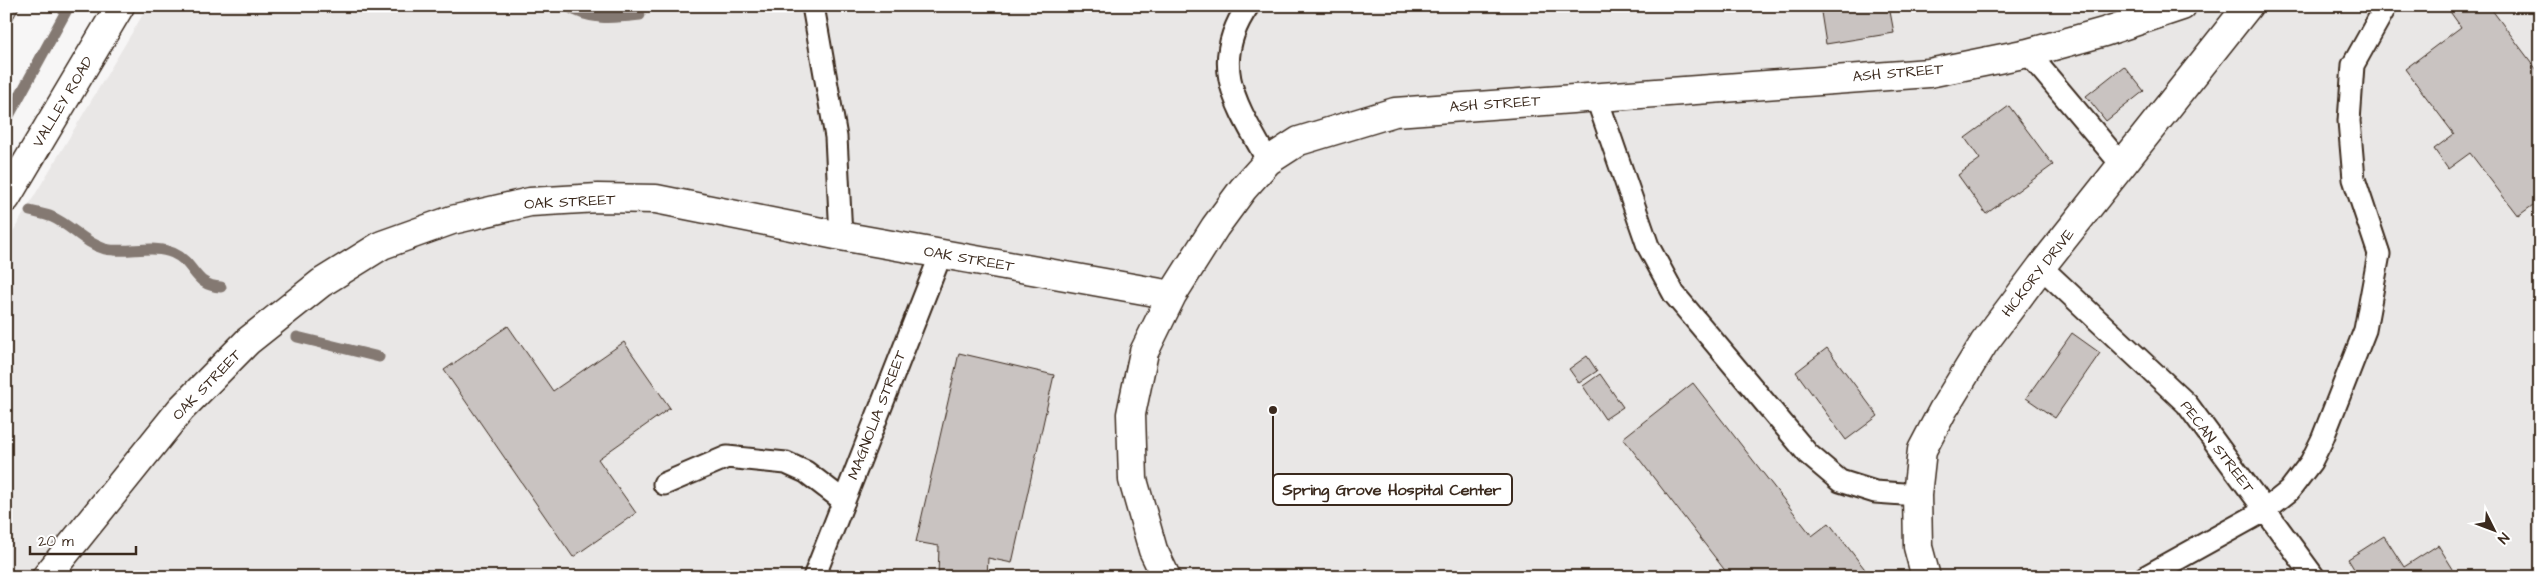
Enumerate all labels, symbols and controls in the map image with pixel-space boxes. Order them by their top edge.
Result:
street label: VALLEY ROAD [28,52,99,151]
street label: ASH STREET [1852,59,1945,87]
street label: ASH STREET [1449,90,1542,118]
street label: OAK STREET [524,189,617,215]
street label: HICKORY DRIVE [1997,224,2079,322]
street label: OAK STREET [922,241,1017,277]
street label: OAK STREET [168,344,247,425]
street label: MAGNOLIA STREET [843,347,912,483]
street label: PECAN STREET [2175,396,2259,498]
callout: Spring Grove Hospital Center [1273,474,1512,505]
text: Spring Grove Hospital Center [1282,479,1502,503]
north arrow [2468,506,2518,556]
scale bar [30,523,136,555]
text: N [2492,528,2513,548]
text: 20 m [38,531,74,552]

